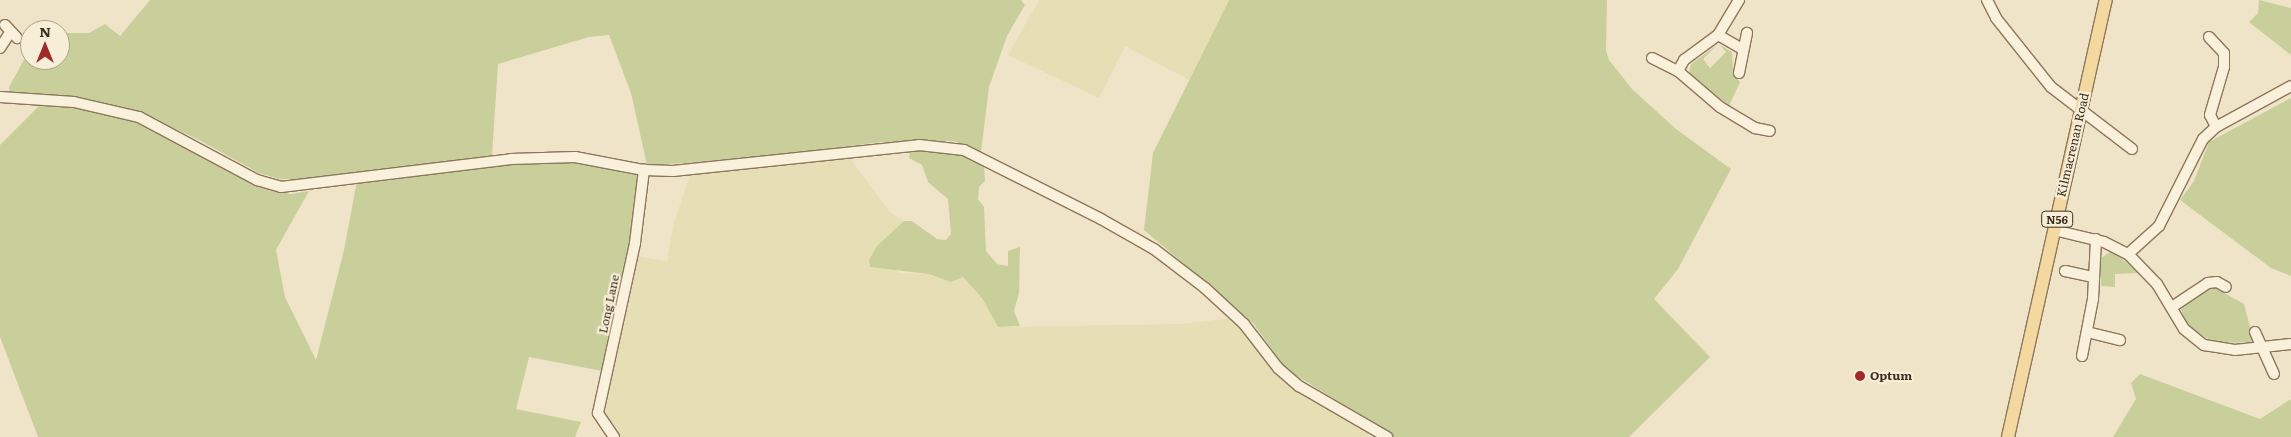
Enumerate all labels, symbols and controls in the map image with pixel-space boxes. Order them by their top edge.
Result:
north arrow [20,20,70,70]
text: N [39,21,51,41]
street label: Kilmacrenan Road [2054,92,2092,198]
road number: N56 [2041,210,2073,228]
street label: Long Lane [596,273,622,335]
place label: Optum [1870,369,1912,383]
marker: Optum [1854,370,1866,382]

